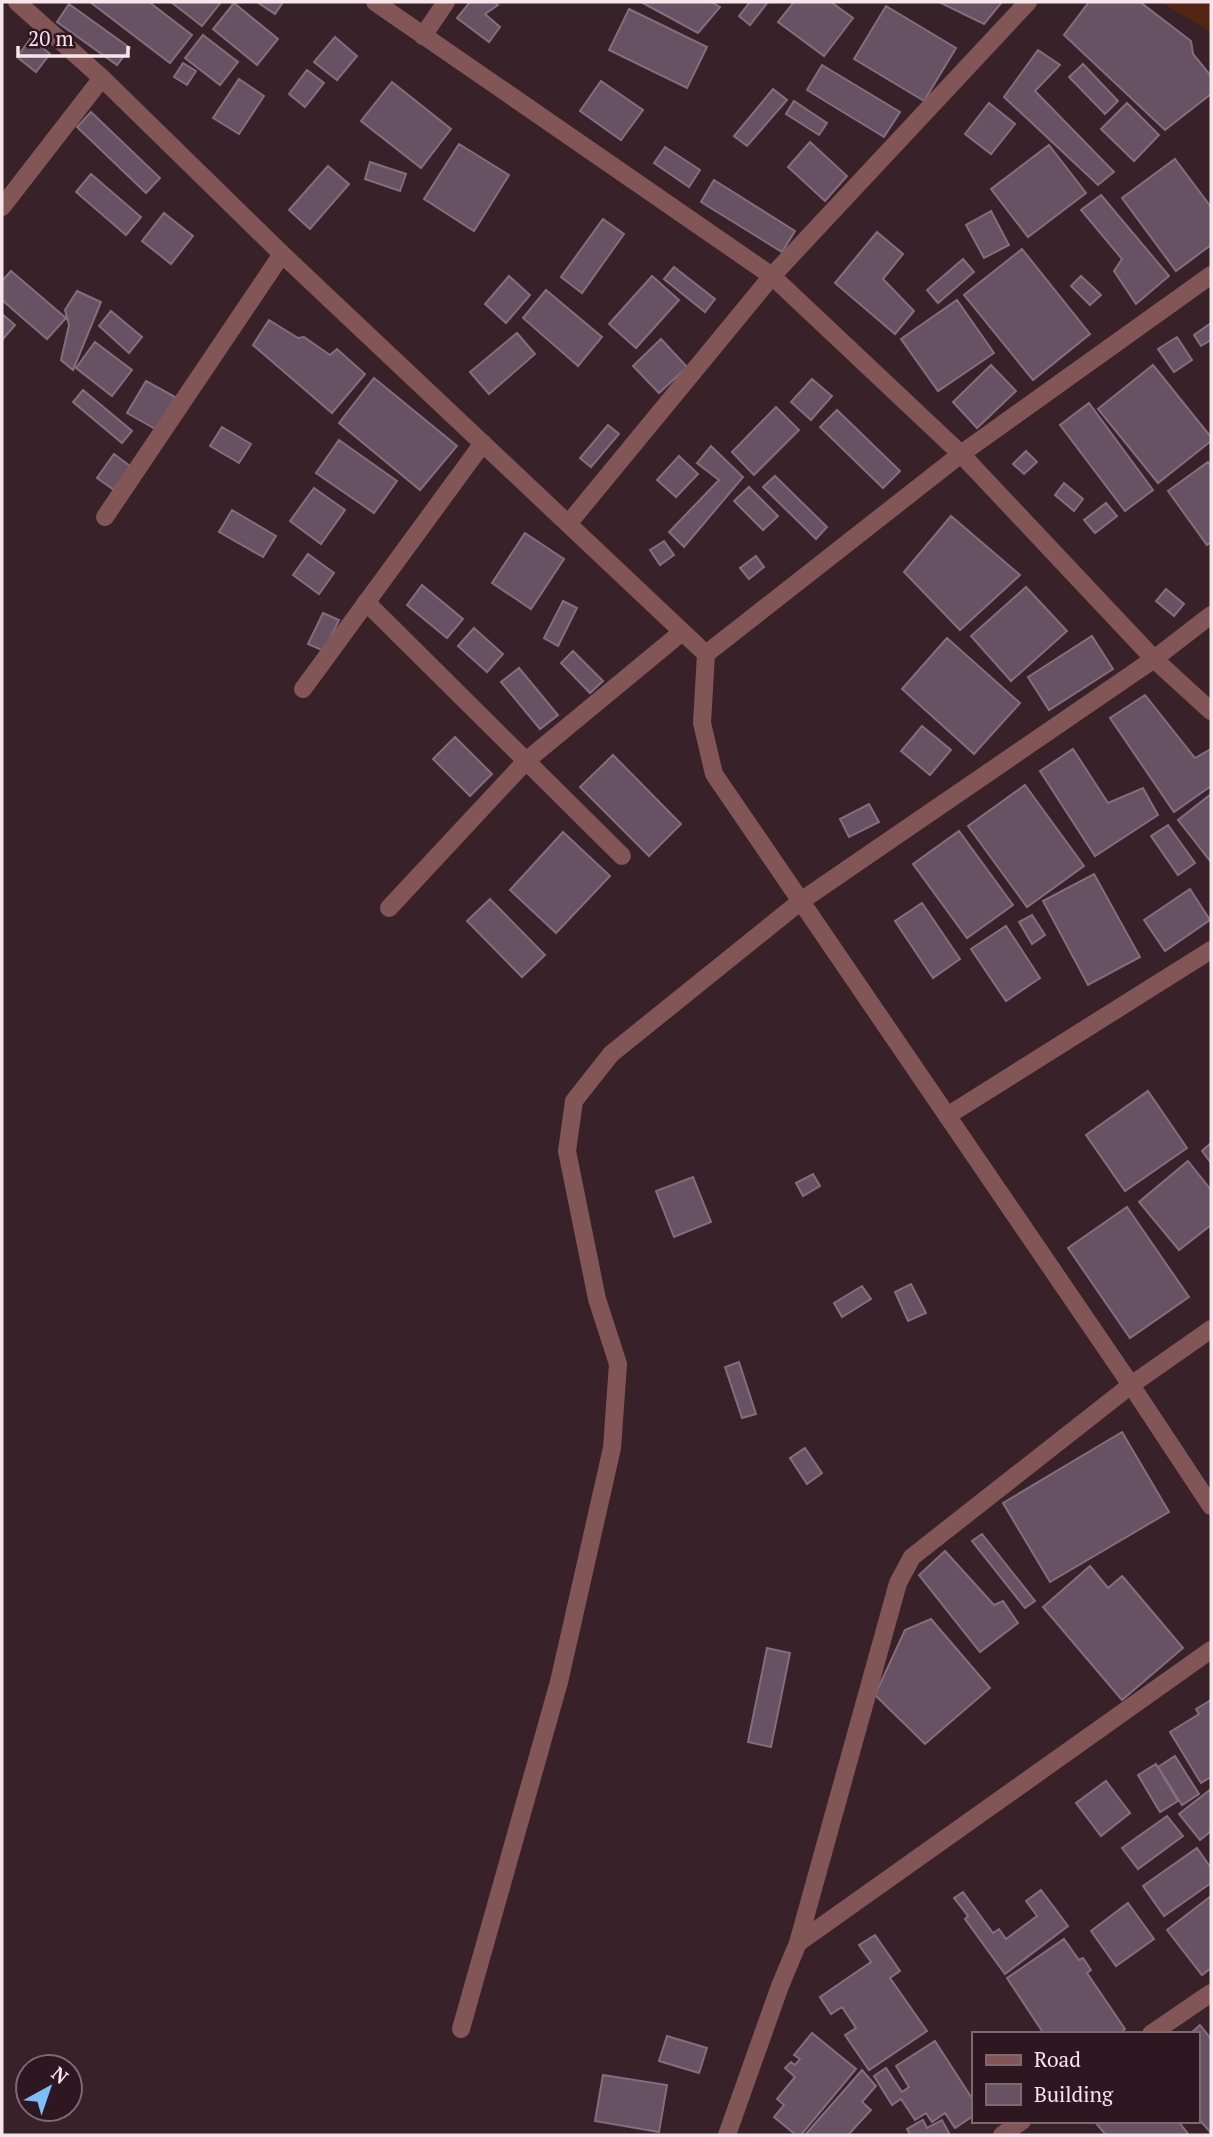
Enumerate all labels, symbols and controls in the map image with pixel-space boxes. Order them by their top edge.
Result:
scale bar [18,14,128,58]
text: 20 m [28,24,74,52]
legend [972,2032,1199,2123]
text: Road [1034,2045,1081,2073]
north arrow [14,2053,84,2123]
text: N [47,2060,74,2089]
text: Building [1034,2080,1114,2108]

